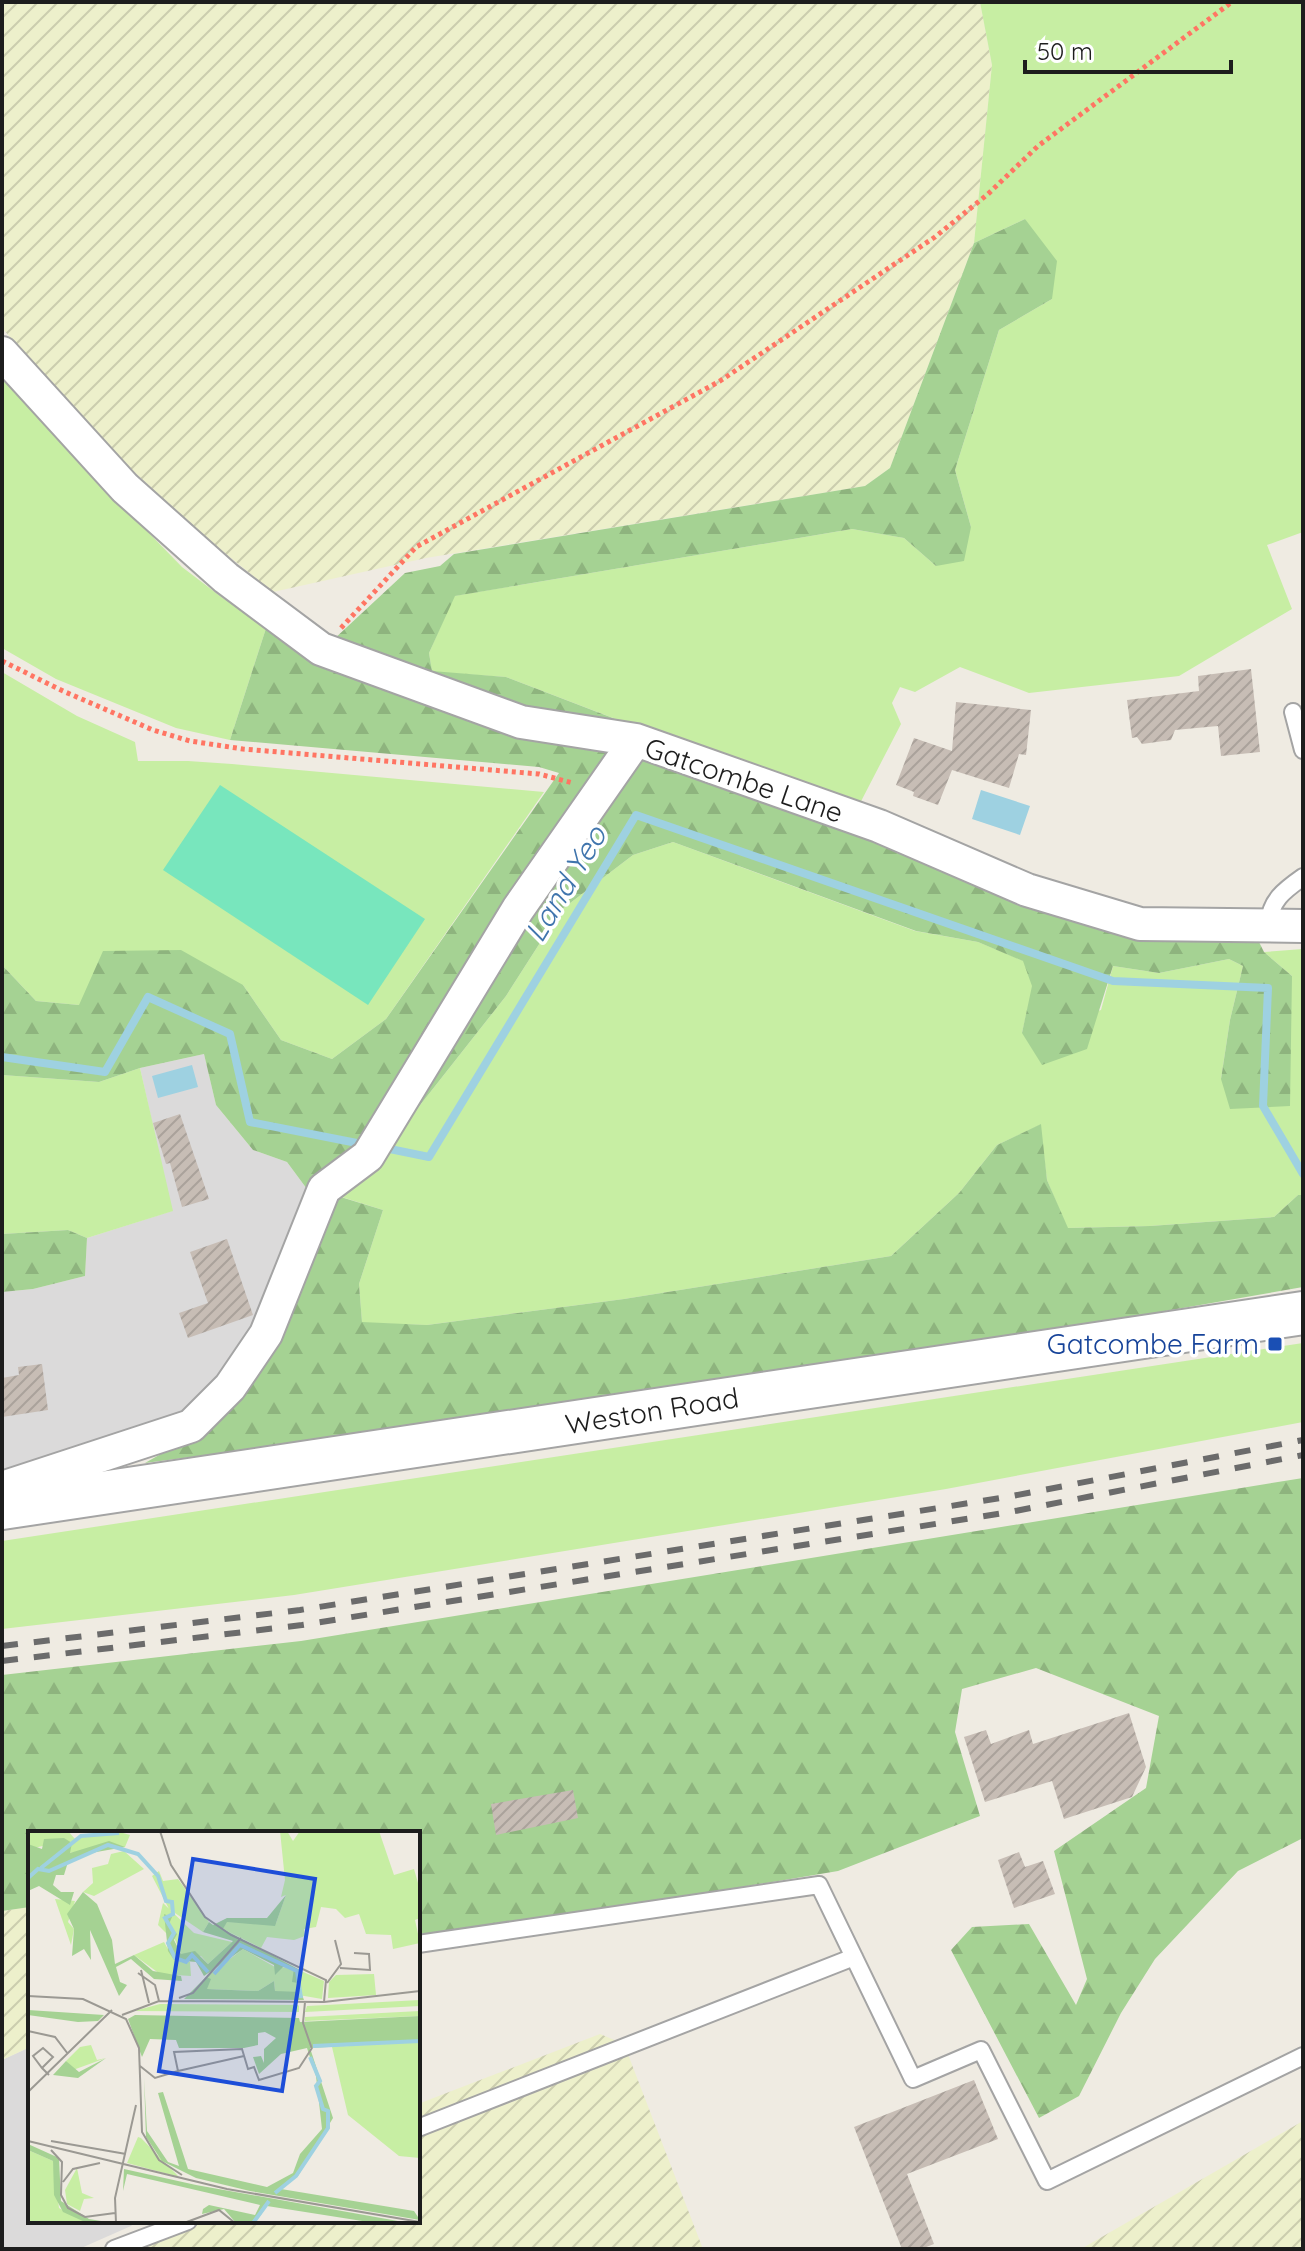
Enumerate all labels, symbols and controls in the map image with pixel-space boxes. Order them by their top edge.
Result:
scale bar [1025,24,1231,74]
text: 50 m [1037,36,1093,66]
street label: Gatcombe Lane [640,729,848,830]
water label: Land Yeo [516,817,615,948]
place label: Gatcombe Farm [1047,1326,1259,1361]
marker: Gatcombe Farm [1266,1335,1284,1353]
street label: Weston Road [563,1380,741,1441]
inset map [28,1831,420,2223]

